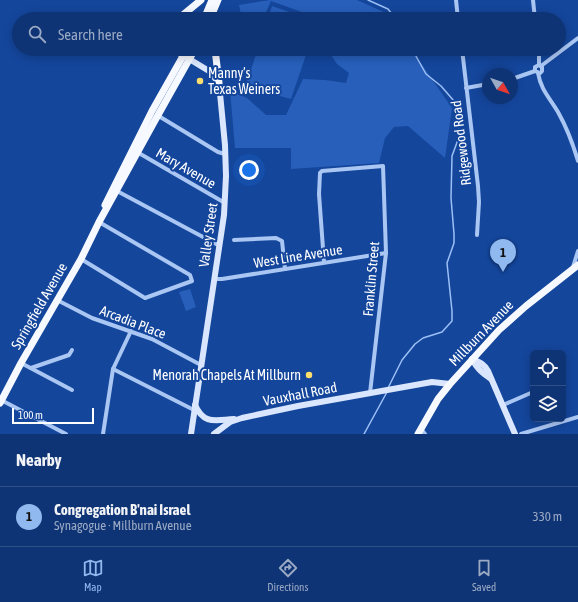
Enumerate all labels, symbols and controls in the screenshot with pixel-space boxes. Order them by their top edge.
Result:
search box [12,12,566,56]
icon: search [26,23,48,45]
text: Search here [58,26,123,43]
place label: Manny’s Texas Weiners [208,65,280,97]
north arrow [482,68,518,104]
marker: Manny’s Texas Weiners [195,76,205,86]
street label: Ridgewood Road [448,100,474,186]
street label: Mary Avenue [153,144,219,192]
your location [239,160,259,180]
street label: Valley Street [196,202,220,268]
pin: 1 [490,239,516,272]
street label: West Line Avenue [253,241,343,271]
street label: Franklin Street [360,241,382,317]
street label: Springfield Avenue [8,260,70,352]
street label: Millburn Avenue [446,297,516,369]
street label: Arcadia Place [98,302,168,342]
map controls [530,350,566,422]
button: locate [530,350,566,386]
place label: Menorah Chapels At Millburn [153,367,301,383]
marker: Menorah Chapels At Millburn [304,370,314,380]
street label: Vauxhall Road [262,379,338,409]
button: layers [530,386,566,422]
scale bar [12,406,94,425]
text: 100 m [18,409,43,421]
text: Nearby [16,450,62,470]
text: Congregation B'nai Israel [54,501,190,518]
text: 1 [26,509,32,524]
text: 330 m [533,509,562,524]
text: Synagogue · Millburn Avenue [54,518,192,533]
tab: Map [82,557,104,593]
tab: Directions [267,557,308,593]
tab: Saved [472,557,496,593]

